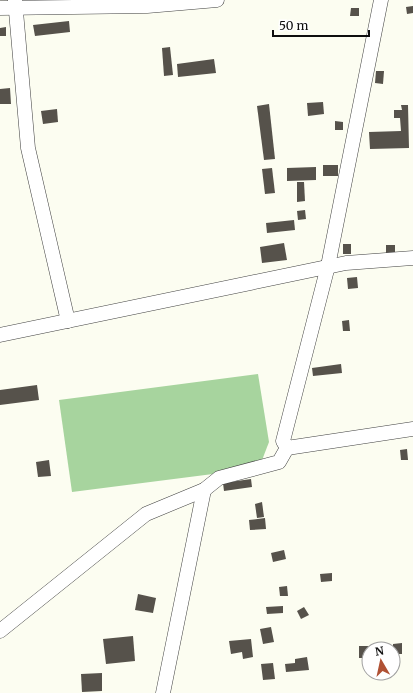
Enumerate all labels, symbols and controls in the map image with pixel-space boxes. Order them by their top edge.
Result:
scale bar [273,12,369,38]
text: 50 m [279,18,308,33]
north arrow [361,641,401,681]
text: N [374,643,385,659]

